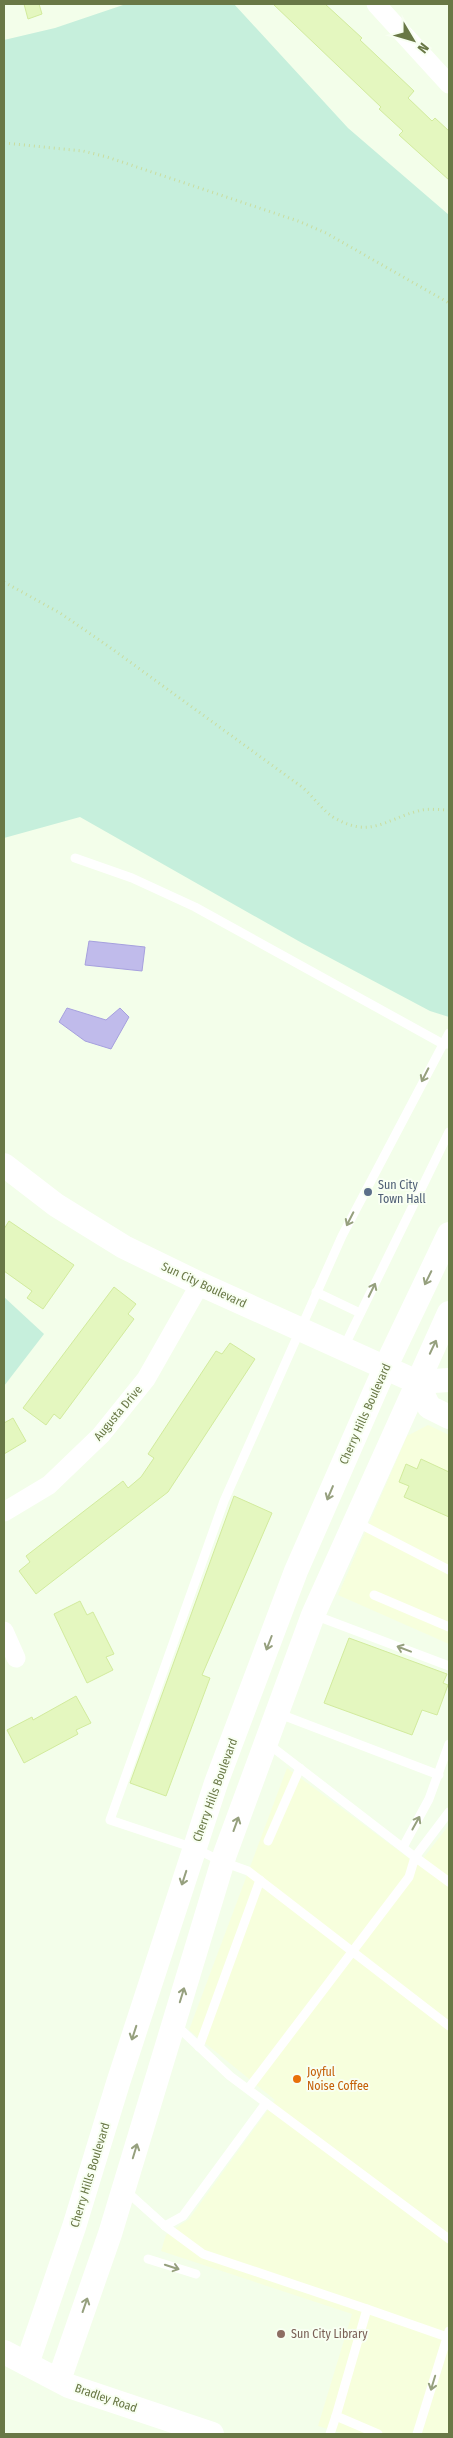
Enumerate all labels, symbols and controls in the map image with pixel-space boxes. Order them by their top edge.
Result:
north arrow [388,15,438,65]
text: N [414,39,432,56]
one-way arrow [420,1068,430,1083]
place label: Sun City Town Hall [378,1178,426,1206]
marker: Sun City Town Hall [362,1186,374,1198]
one-way arrow [345,1212,355,1227]
street label: Sun City Boulevard [159,1259,249,1311]
one-way arrow [423,1270,433,1285]
one-way arrow [367,1282,377,1297]
one-way arrow [428,1340,438,1355]
street label: Cherry Hills Boulevard [336,1361,394,1467]
street label: Augusta Drive [91,1383,145,1443]
one-way arrow [325,1485,335,1500]
one-way arrow [264,1635,273,1650]
one-way arrow [396,1644,412,1653]
street label: Cherry Hills Boulevard [190,1736,240,1844]
one-way arrow [232,1816,241,1832]
one-way arrow [412,1817,422,1831]
one-way arrow [179,1870,188,1885]
one-way arrow [178,1988,188,2004]
one-way arrow [129,2024,139,2040]
place label: Joyful Noise Coffee [307,2065,369,2093]
marker: Joyful Noise Coffee [291,2073,303,2085]
street label: Cherry Hills Boulevard [67,2121,113,2229]
one-way arrow [131,2143,140,2159]
one-way arrow [164,2262,180,2272]
one-way arrow [81,2298,90,2314]
place label: Sun City Library [291,2327,368,2341]
marker: Sun City Library [275,2328,287,2340]
one-way arrow [428,2375,437,2391]
street label: Bradley Road [73,2381,139,2415]

